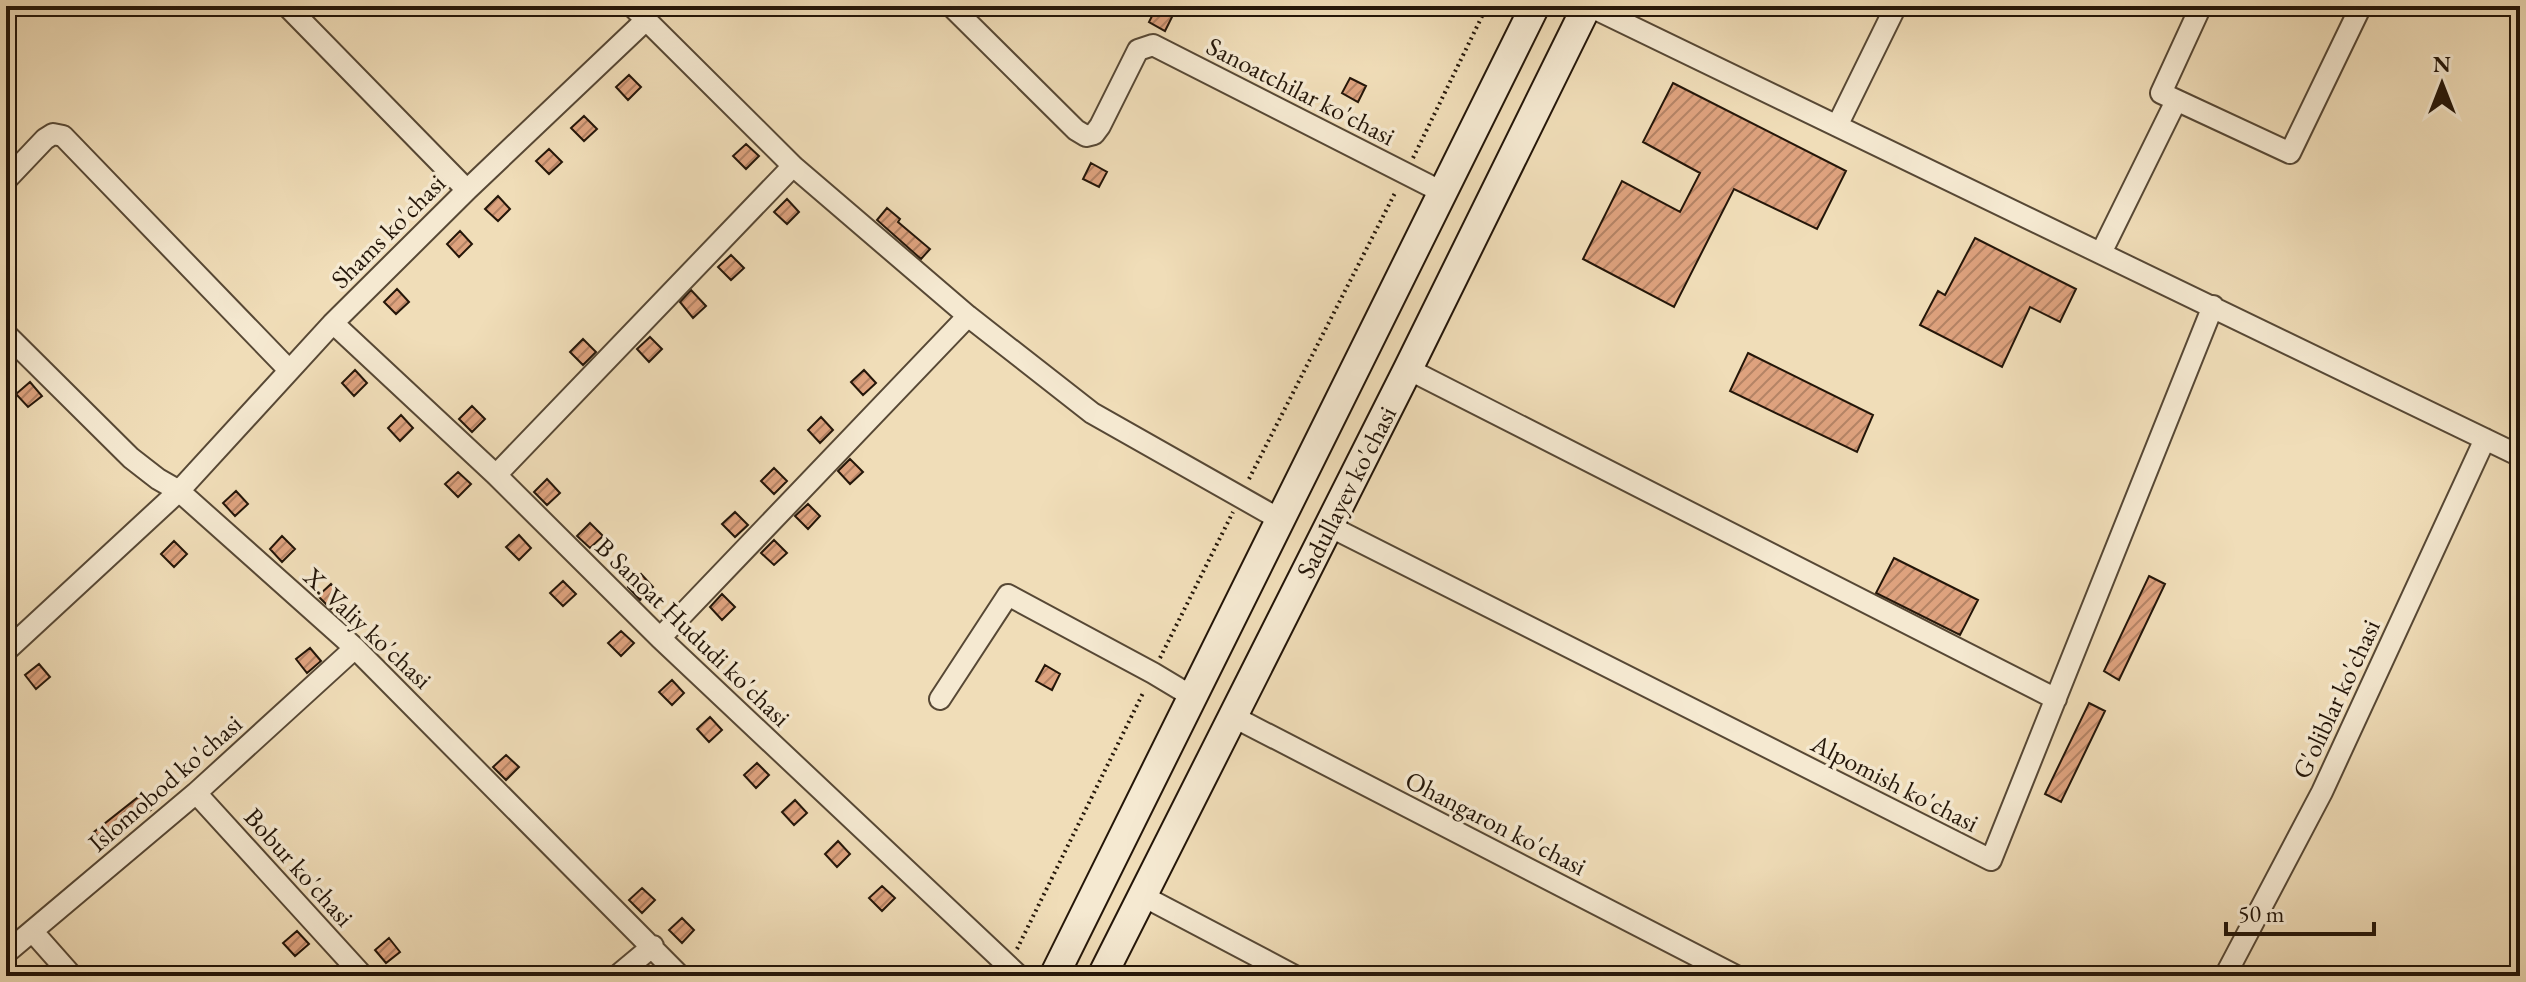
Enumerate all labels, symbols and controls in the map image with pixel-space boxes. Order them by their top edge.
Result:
street label: Sanoatchilar ko'chasi [1201,29,1401,153]
north arrow [2402,44,2482,124]
text: N [2433,50,2451,79]
street label: Shams ko'chasi [323,166,453,296]
street label: Sadullayev ko'chasi [1288,400,1404,584]
street label: B Sanoat Hududi ko'chasi [588,530,798,734]
street label: X. Valiy ko'chasi [296,559,439,696]
street label: G'oliblar ko'chasi [2284,614,2388,784]
street label: Islomobod ko'chasi [81,707,249,859]
street label: Alpomish ko'chasi [1805,726,1984,840]
street label: Ohangaron ko'chasi [1400,763,1592,883]
street label: Bobur ko'chasi [237,800,361,934]
scale bar [2226,886,2374,936]
text: 50 m [2238,898,2285,929]

